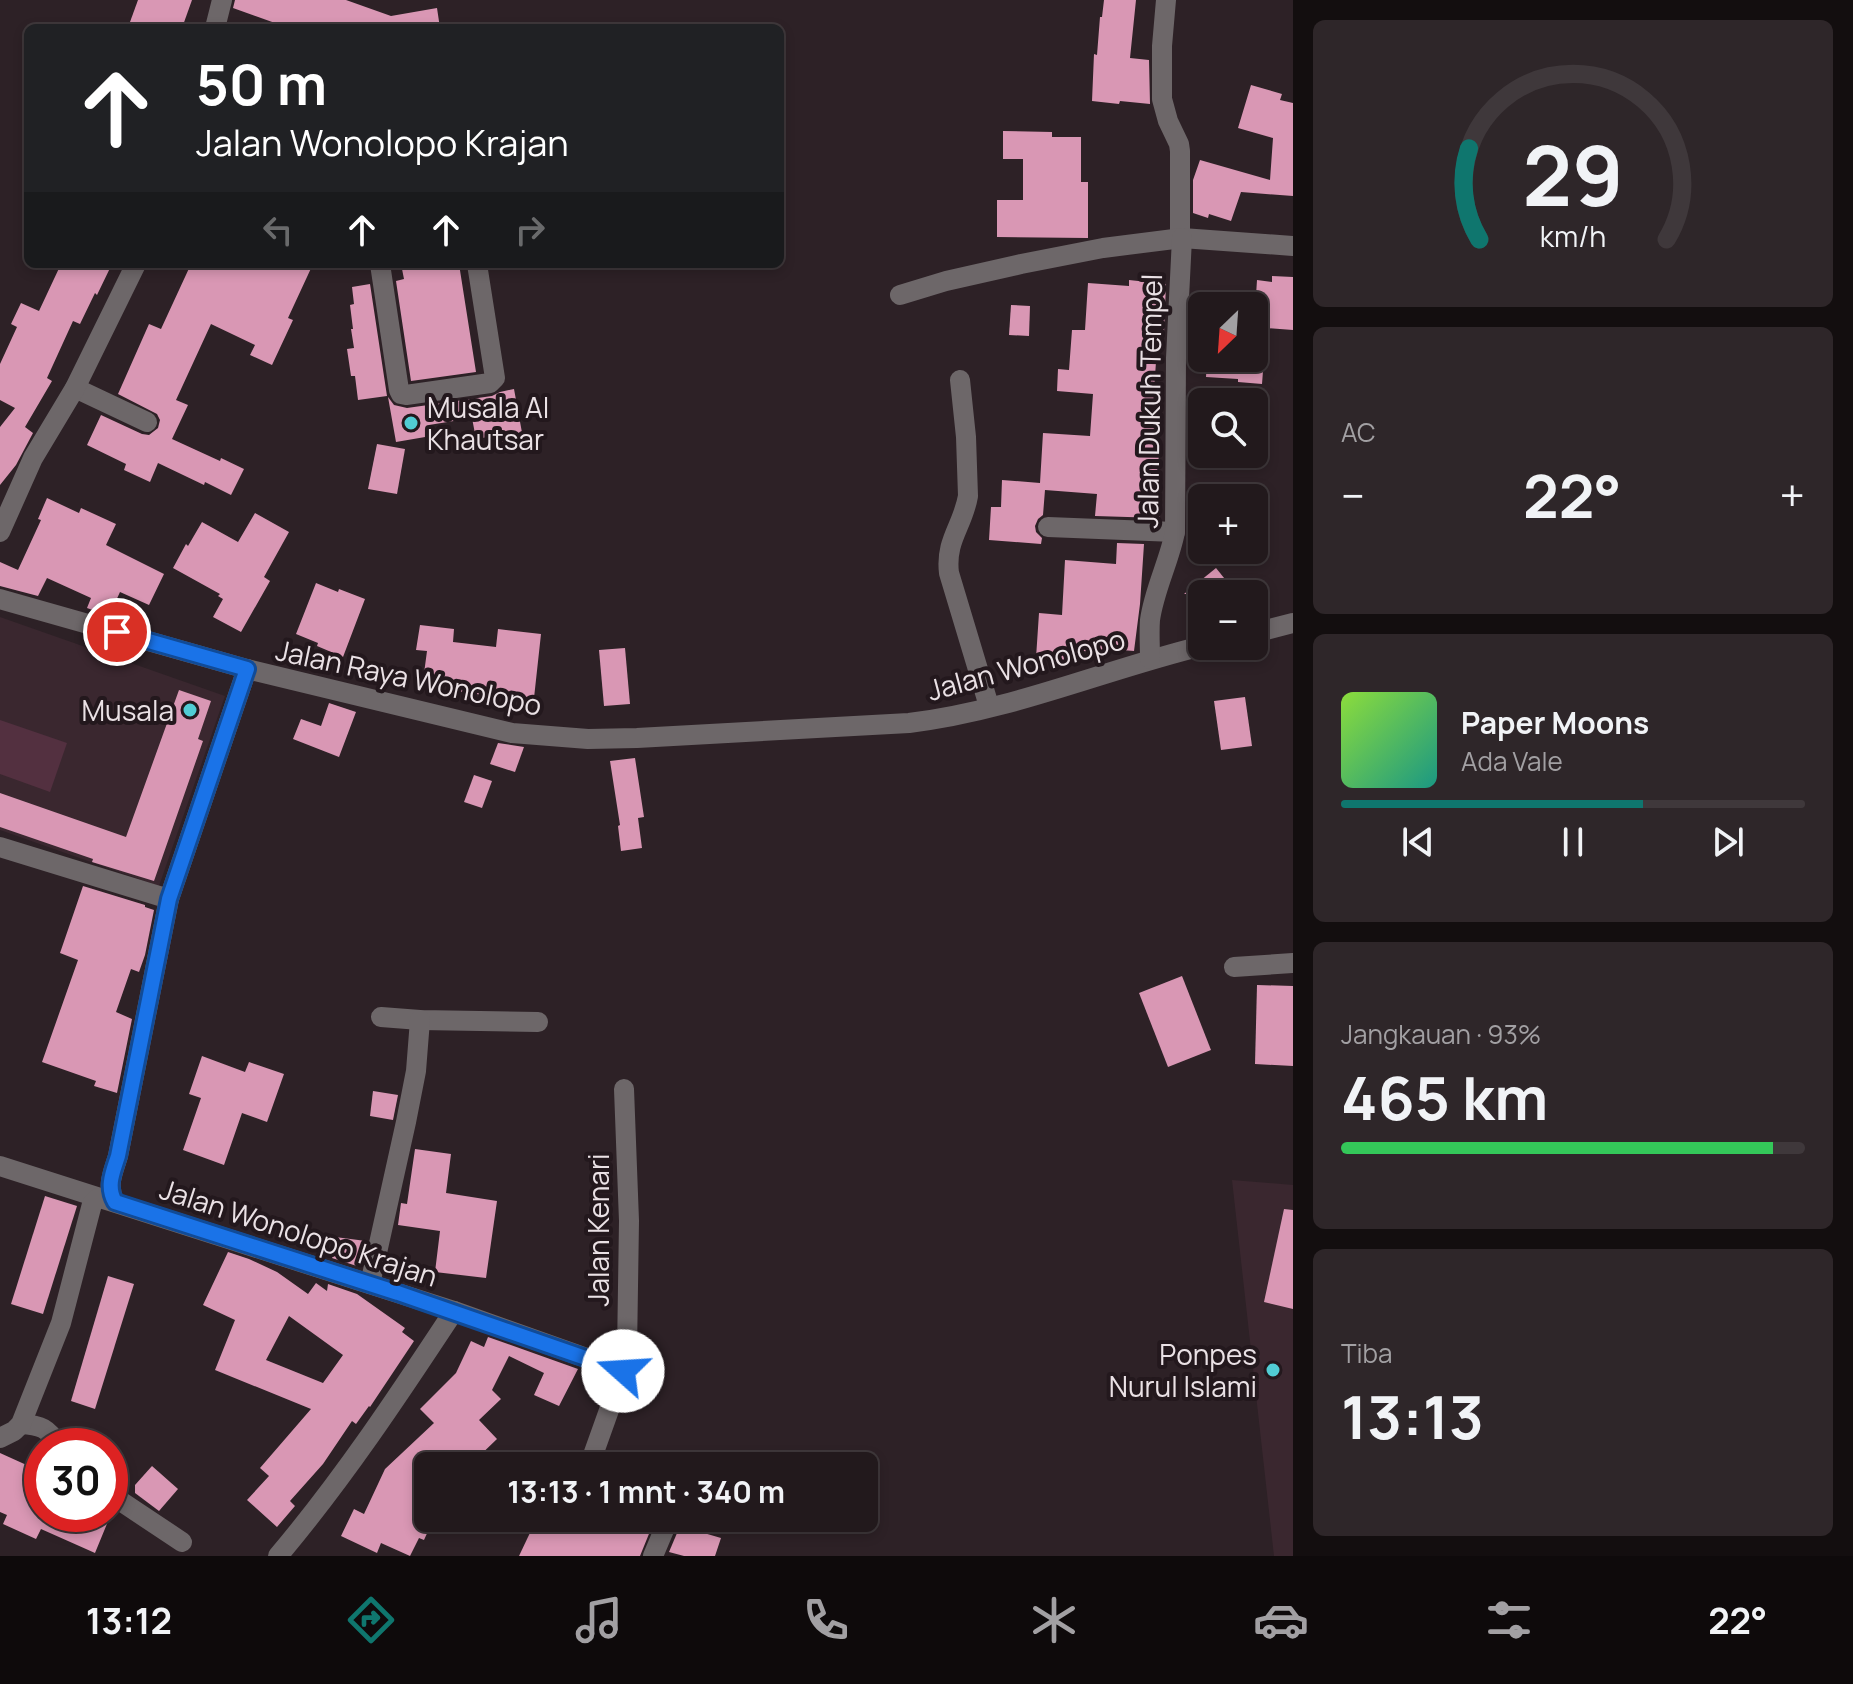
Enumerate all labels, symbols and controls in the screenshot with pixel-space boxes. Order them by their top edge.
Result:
text: 50 m [196,45,327,122]
icon: ahead [64,56,168,160]
text: 29 [1522,116,1624,230]
text: Jalan Wonolopo Krajan [196,118,569,167]
icon: left [256,208,300,252]
icon: ahead [340,208,384,252]
icon: ahead [424,208,468,252]
icon: right [508,208,552,252]
text: km/h [1540,217,1606,256]
street label: Jalan Dukuh Tempel [1128,273,1170,529]
north arrow [1188,292,1268,372]
map controls [1188,292,1268,660]
place label: Musala Al Khautsar [427,388,549,458]
button: search [1188,388,1268,468]
marker: Musala Al Khautsar [402,414,420,432]
text: AC [1341,414,1376,450]
text: 22° [1523,454,1621,536]
text: − [1341,465,1365,525]
text: + [1780,465,1805,525]
button: + [1188,484,1268,564]
button: − [1188,580,1268,660]
pin [83,598,151,666]
icon: arrive [95,610,139,654]
street label: Jalan Wonolopo [923,619,1129,709]
street label: Jalan Raya Wonolopo [273,630,545,724]
place label: Musala [81,691,174,729]
marker: Musala [181,701,199,719]
text: Paper Moons [1461,702,1649,743]
text: Ada Vale [1461,743,1563,779]
icon: previous [1396,820,1440,864]
icon: pause [1551,820,1595,864]
icon: next [1706,820,1750,864]
text: Jangkauan · 93% [1341,1016,1541,1052]
text: 465 km [1341,1056,1548,1138]
street label: Jalan Kenari [579,1153,617,1307]
street label: Jalan Wonolopo Krajan [155,1169,443,1295]
position arrow [581,1329,665,1413]
place label: Ponpes Nurul Islami [1109,1335,1257,1405]
text: Tiba [1341,1335,1392,1371]
marker: Ponpes Nurul Islami [1264,1361,1282,1379]
text: 13:13 [1341,1375,1484,1457]
speed limit sign: 30 [24,1428,128,1532]
text: 13:13 · 1 mnt · 340 m [507,1471,785,1512]
icon: directions [343,1592,399,1648]
icon: music [571,1592,627,1648]
icon: phone [798,1592,854,1648]
icon: climate [1026,1592,1082,1648]
icon: car [1253,1592,1309,1648]
icon: filters [1481,1592,1537,1648]
text: 13:12 [86,1596,172,1645]
text: 22° [1708,1596,1767,1645]

